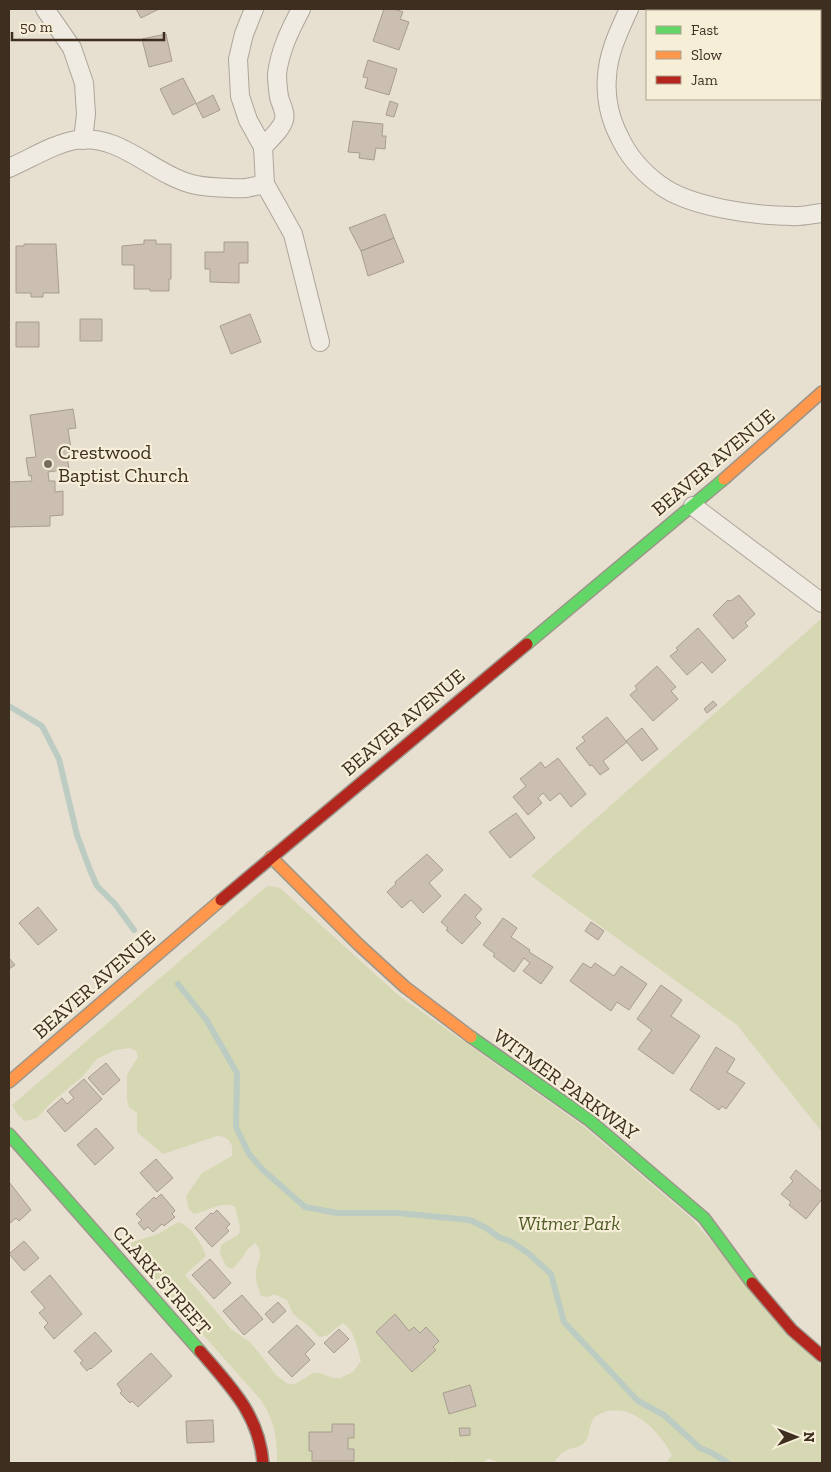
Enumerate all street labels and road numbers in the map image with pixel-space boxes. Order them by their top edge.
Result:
street label: BEAVER AVENUE [646,403,780,521]
street label: BEAVER AVENUE [336,663,470,781]
street label: BEAVER AVENUE [28,925,160,1043]
street label: WITMER PARKWAY [489,1023,644,1145]
street label: CLARK STREET [108,1220,216,1340]

